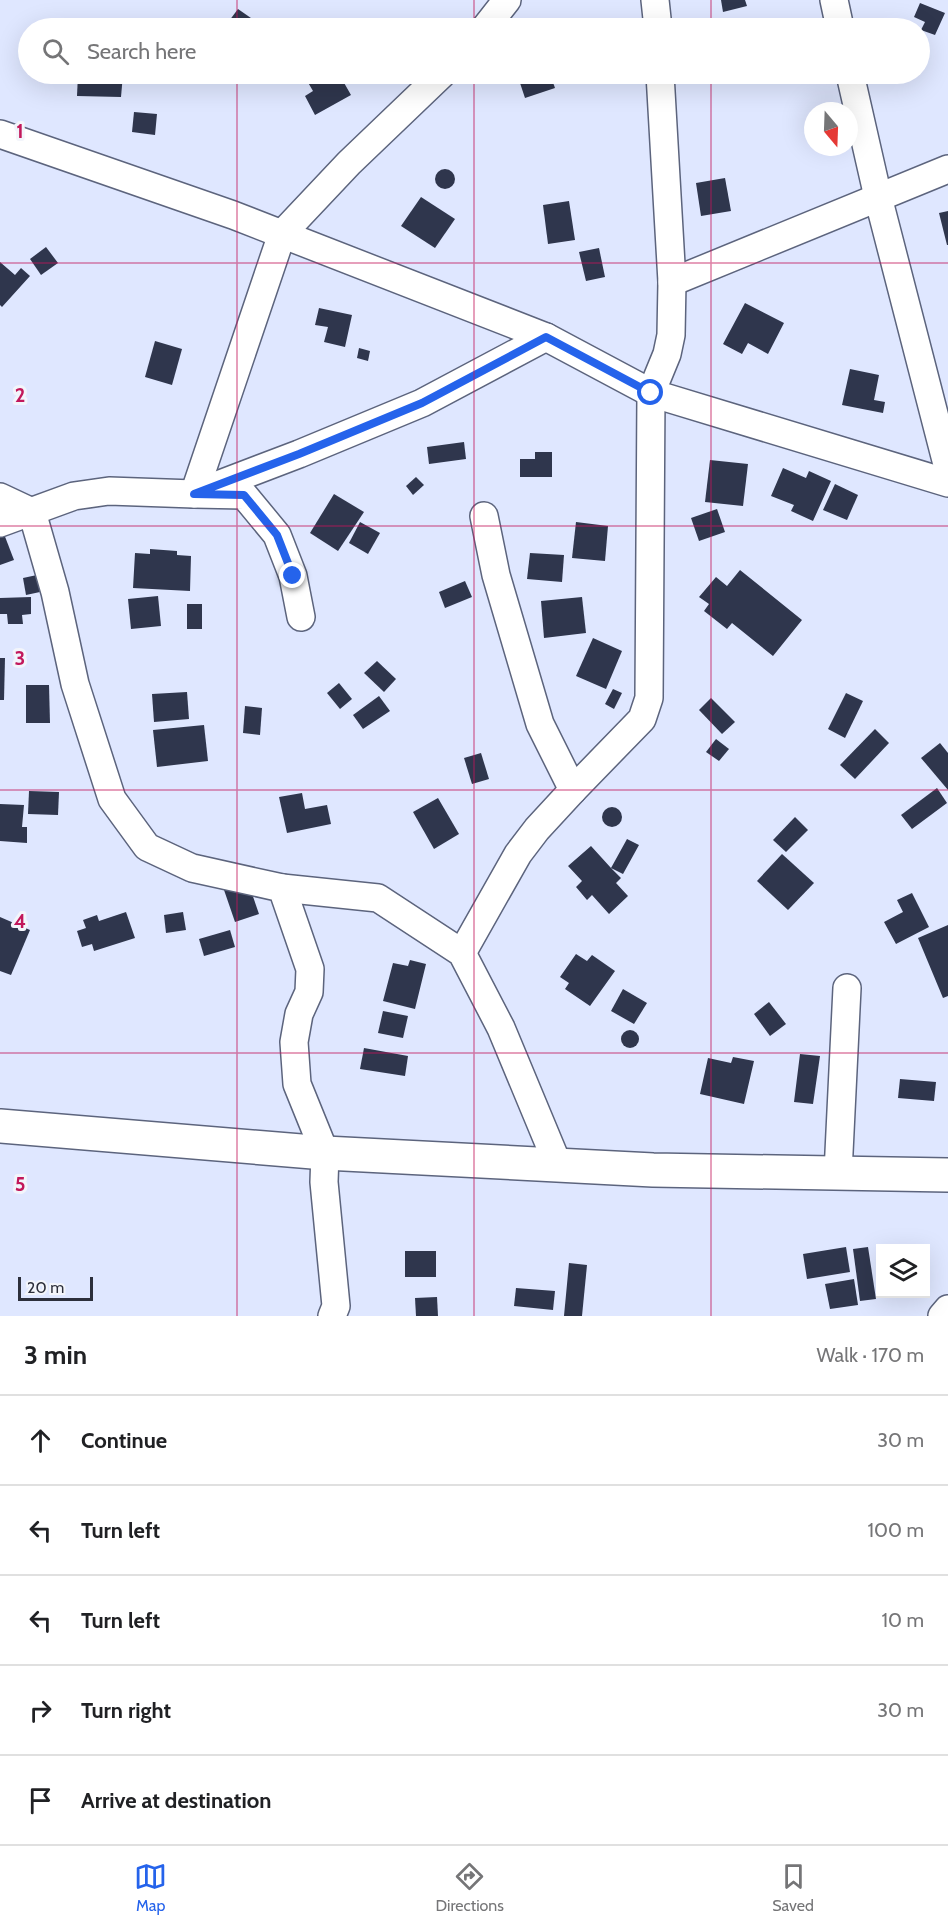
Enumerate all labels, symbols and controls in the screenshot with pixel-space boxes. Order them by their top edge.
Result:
search box [18,18,930,84]
icon: search [39,35,72,68]
text: Search here [87,38,196,65]
north arrow [804,102,858,156]
text: 1 [16,119,24,143]
route start [637,379,663,405]
text: 2 [15,383,25,407]
route end [279,562,305,588]
text: 3 [15,646,25,670]
text: 4 [14,909,26,933]
text: 5 [15,1172,25,1196]
map controls [876,1244,930,1298]
button: layers [876,1244,930,1298]
scale bar [18,1274,93,1302]
text: 20 m [27,1278,64,1297]
text: 3 min [24,1339,87,1371]
text: Walk · 170 m [816,1343,924,1367]
icon: ahead [24,1424,57,1457]
text: Continue [81,1427,167,1454]
text: 30 m [877,1428,924,1452]
icon: left [24,1514,57,1547]
text: Turn left [81,1517,160,1544]
text: 100 m [868,1518,924,1542]
icon: left [24,1604,57,1637]
text: Turn left [81,1607,160,1634]
text: 10 m [881,1608,924,1632]
icon: right [24,1694,57,1727]
text: Turn right [81,1697,171,1724]
text: 30 m [877,1698,924,1722]
icon: arrive [24,1784,57,1817]
text: Arrive at destination [81,1787,271,1814]
tab: Map [134,1860,167,1915]
tab: Directions [436,1860,504,1915]
tab: Saved [772,1860,814,1915]

